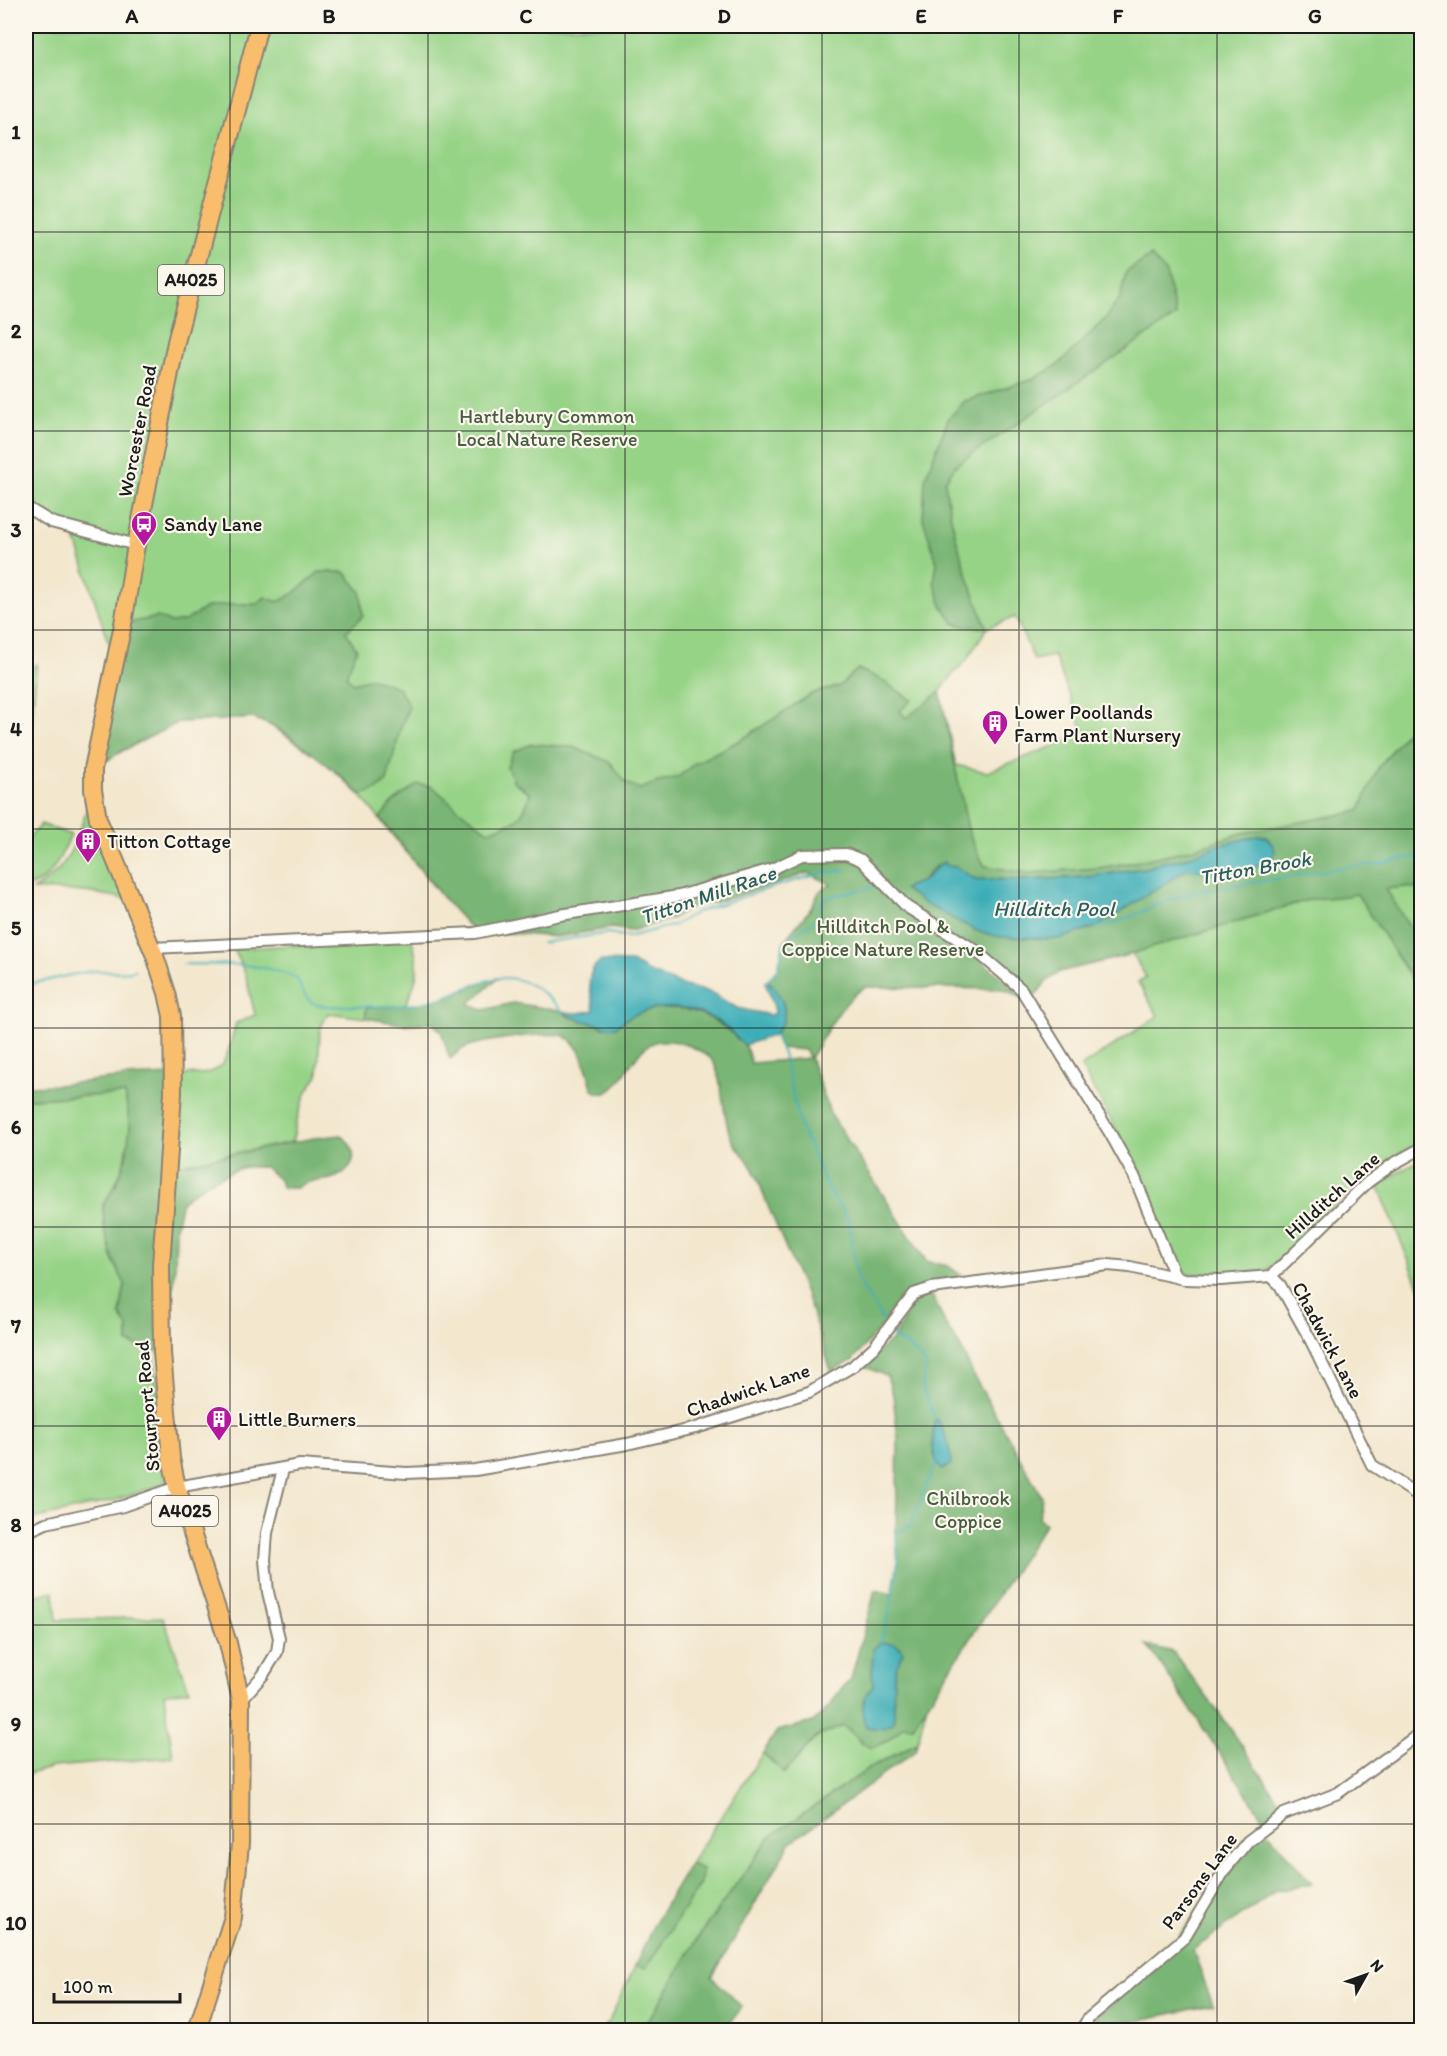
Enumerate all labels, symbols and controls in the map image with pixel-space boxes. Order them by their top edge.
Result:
text: A [125,4,139,28]
text: B [323,4,336,28]
text: C [520,4,533,28]
text: D [717,4,731,28]
text: E [915,4,927,28]
text: F [1113,4,1124,28]
text: G [1308,4,1322,28]
text: 1 [11,120,21,144]
road number: A4025 [158,265,224,295]
text: 2 [11,319,22,343]
street label: Worcester Road [112,363,162,499]
park label: Hartlebury Common Local Nature Reserve [457,404,637,451]
bus stop icon: Sandy Lane [129,509,159,547]
place label: Sandy Lane [164,512,263,536]
text: 3 [11,518,22,542]
place label: Lower Poollands Farm Plant Nursery [1014,700,1181,747]
building icon: Lower Poollands Farm Plant Nursery [980,708,1010,746]
text: 4 [10,717,22,741]
building icon: Titton Cottage [73,826,103,864]
place label: Titton Cottage [107,829,231,853]
water label: Titton Brook [1197,845,1314,890]
water label: Titton Mill Race [637,859,780,929]
water label: Hillditch Pool [993,896,1117,921]
park label: Hillditch Pool & Coppice Nature Reserve [782,914,984,961]
text: 5 [11,916,22,940]
text: 6 [11,1115,22,1139]
street label: Hillditch Lane [1280,1146,1384,1244]
street label: Chadwick Lane [1287,1277,1369,1403]
text: 7 [10,1314,21,1338]
street label: Stourport Road [129,1340,165,1472]
street label: Chadwick Lane [683,1358,813,1422]
building icon: Little Burners [204,1404,234,1442]
place label: Little Burners [238,1407,356,1431]
park label: Chilbrook Coppice [926,1486,1010,1533]
road number: A4025 [152,1496,218,1526]
text: 8 [11,1513,22,1537]
text: 9 [11,1712,21,1736]
street label: Parsons Lane [1156,1828,1242,1934]
text: 10 [5,1911,27,1935]
north arrow [1336,1945,1396,2005]
text: N [1366,1955,1388,1976]
scale bar [54,1966,180,2004]
text: 100 m [63,1976,113,1998]

